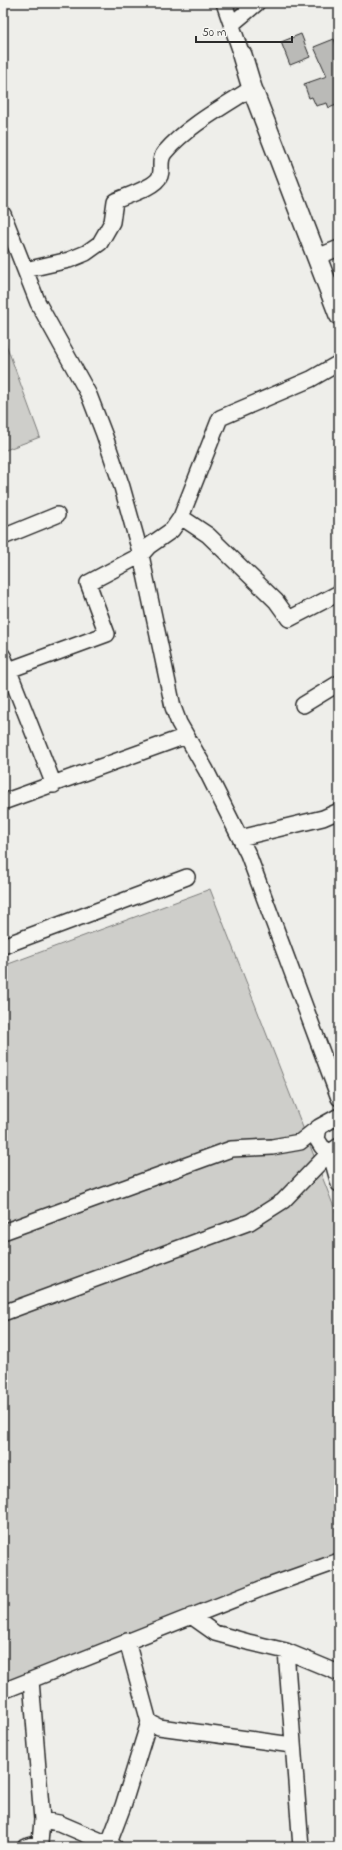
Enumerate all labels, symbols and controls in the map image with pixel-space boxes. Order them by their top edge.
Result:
scale bar [196,18,292,44]
text: 50 m [202,24,226,42]

